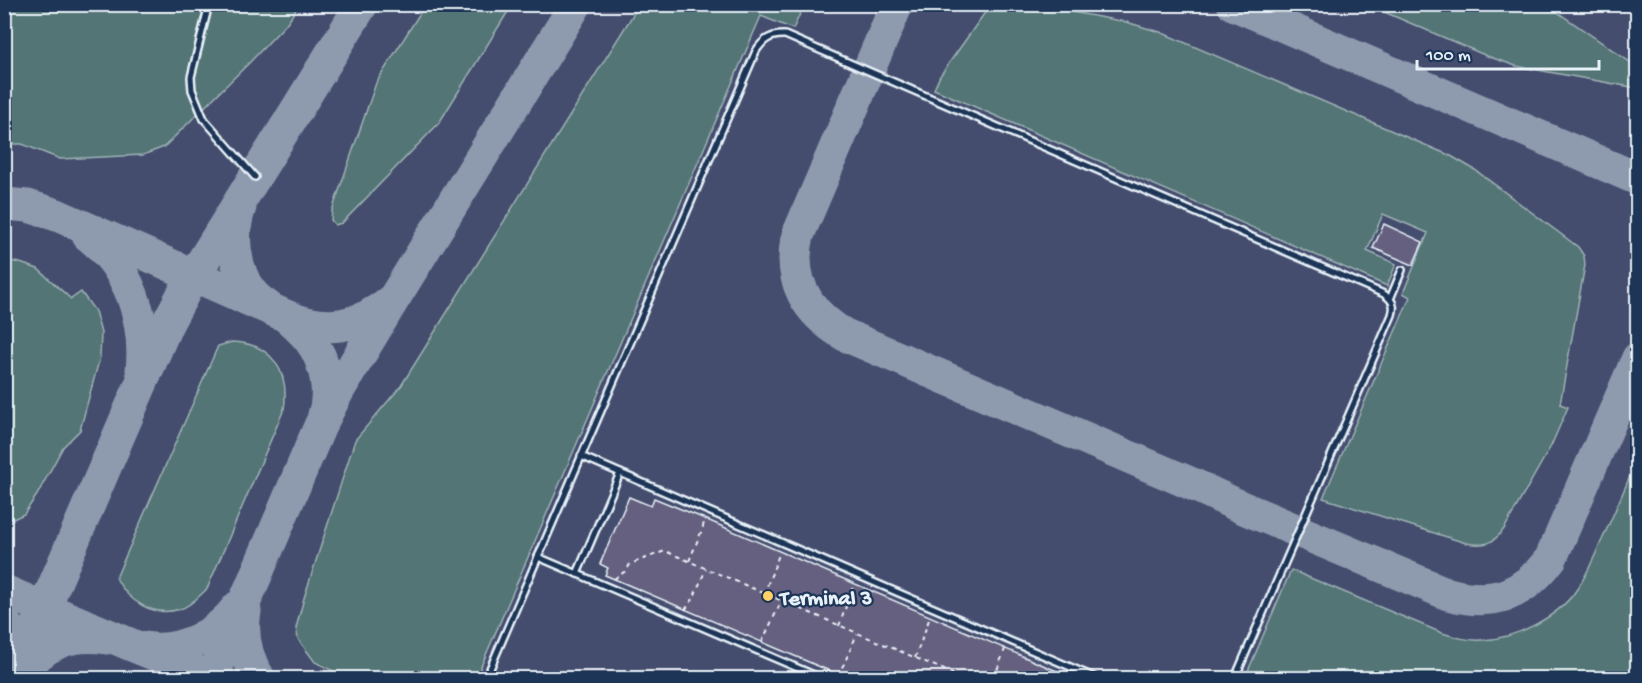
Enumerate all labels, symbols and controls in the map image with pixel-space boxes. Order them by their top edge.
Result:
scale bar [1417,33,1598,71]
text: 100 m [1425,46,1471,67]
place label: Terminal 3 [778,587,872,613]
marker: Terminal 3 [761,589,775,603]

